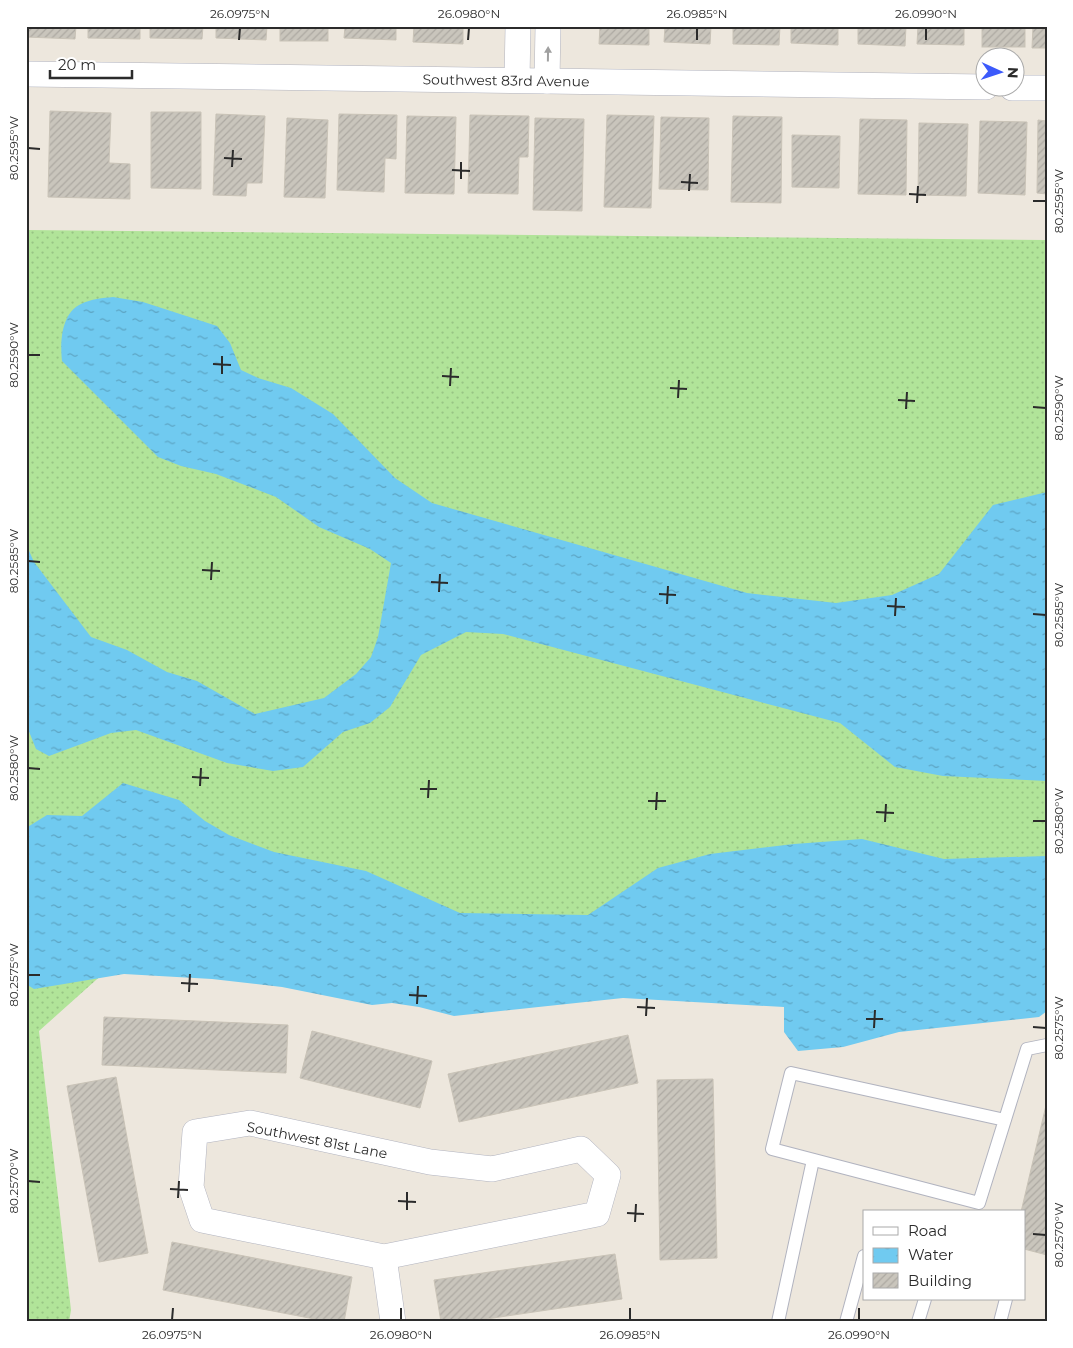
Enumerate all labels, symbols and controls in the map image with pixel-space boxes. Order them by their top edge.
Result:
text: 26.0975°N [210,6,270,21]
text: 26.0980°N [438,6,500,21]
text: 26.0985°N [667,6,727,21]
text: 26.0990°N [895,6,957,21]
one-way arrow [544,45,552,61]
scale bar [50,48,132,80]
north arrow [976,48,1026,98]
text: 20 m [58,55,96,74]
text: N [1004,67,1022,79]
street label: Southwest 83rd Avenue [422,70,590,91]
text: 80.2595°W [6,116,21,180]
text: 80.2595°W [1051,169,1066,233]
text: 80.2590°W [6,322,21,388]
text: 80.2590°W [1051,375,1066,441]
text: 80.2585°W [6,529,21,593]
text: 80.2585°W [1051,583,1066,647]
text: 80.2580°W [6,735,21,801]
text: 80.2580°W [1051,788,1066,854]
text: 80.2575°W [6,943,21,1007]
text: 80.2575°W [1051,996,1066,1060]
street label: Southwest 81st Lane [245,1118,389,1162]
text: 80.2570°W [6,1148,21,1214]
text: 80.2570°W [1051,1202,1066,1268]
legend [863,1210,1026,1300]
text: Road [908,1221,947,1240]
text: Water [908,1245,954,1264]
text: Building [908,1271,972,1290]
text: 26.0975°N [142,1327,202,1342]
text: 26.0980°N [370,1327,432,1342]
text: 26.0985°N [600,1327,660,1342]
text: 26.0990°N [828,1327,890,1342]

